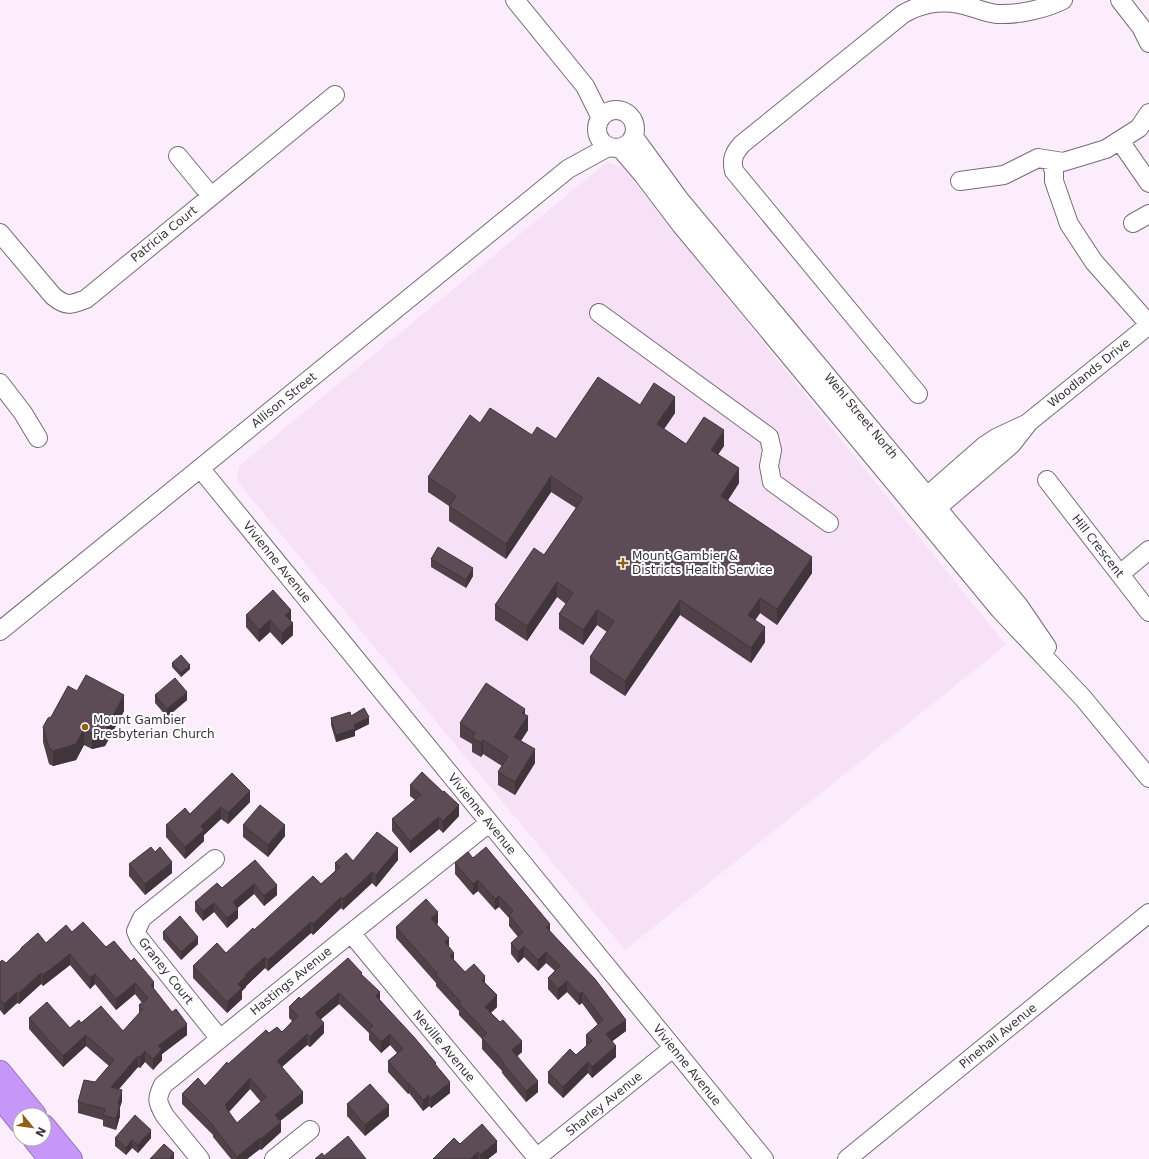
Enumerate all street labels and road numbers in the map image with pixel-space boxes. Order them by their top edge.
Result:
street label: Patricia Court [128,203,200,265]
street label: Woodlands Drive [1045,336,1133,410]
street label: Allison Street [249,369,320,431]
street label: Wehl Street North [821,370,901,462]
street label: Hill Crescent [1069,512,1127,580]
street label: Vivienne Avenue [240,519,314,605]
street label: Vivienne Avenue [445,771,519,857]
street label: Graney Court [136,935,196,1007]
street label: Hastings Avenue [248,944,334,1018]
street label: Pinehall Avenue [957,1001,1039,1071]
street label: Neville Avenue [410,1007,478,1085]
street label: Vivienne Avenue [650,1022,724,1108]
street label: Sharley Avenue [563,1069,645,1139]

